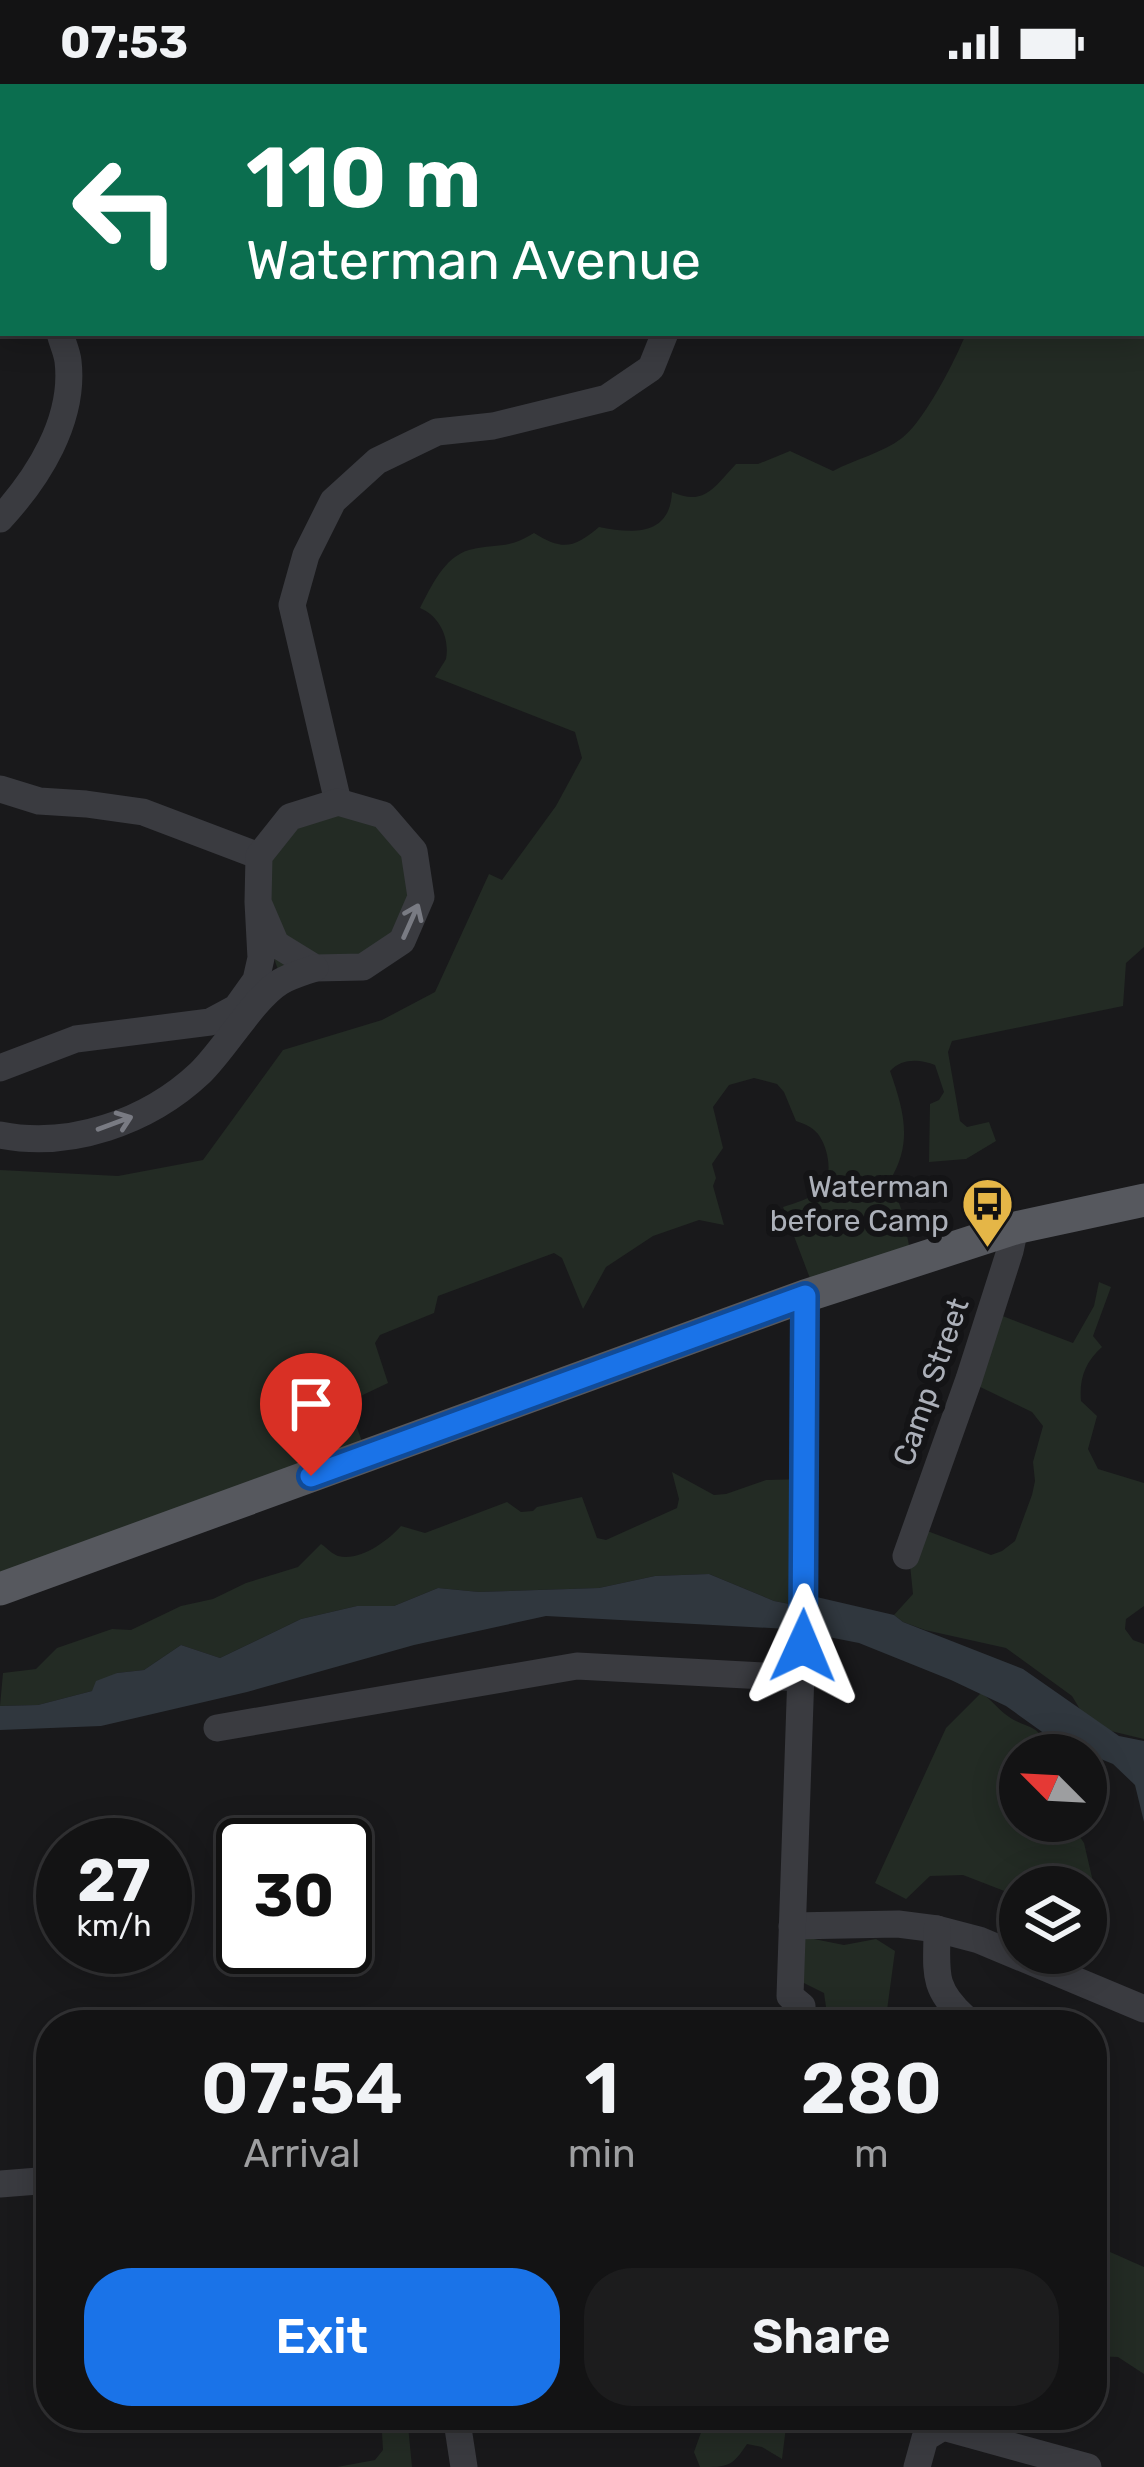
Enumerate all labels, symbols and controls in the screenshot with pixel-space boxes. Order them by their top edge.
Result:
text: 07:53 [60,16,188,69]
text: 110 m [246,128,481,228]
icon: left [48,132,204,288]
text: Waterman Avenue [246,229,701,293]
one-way arrow [402,903,423,940]
one-way arrow [95,1111,132,1132]
place label: Waterman before Camp [770,1169,949,1239]
bus stop icon: Waterman before Camp [960,1176,1016,1250]
street label: Camp Street [885,1293,977,1471]
pin [260,1353,362,1476]
icon: arrive [278,1371,344,1437]
position arrow [740,1583,866,1709]
north arrow [999,1734,1107,1842]
map controls [999,1734,1107,1974]
speed limit sign: 30 [216,1818,372,1974]
text: 27 [77,1845,151,1916]
button: layers [999,1866,1107,1974]
text: km/h [77,1908,151,1944]
text: 07:54 [201,2046,403,2131]
text: 1 [584,2046,619,2131]
text: 280 [800,2046,942,2131]
text: Arrival [243,2131,360,2177]
text: min [568,2131,636,2177]
text: m [854,2131,889,2177]
button: Exit [84,2268,560,2406]
button: Share [584,2268,1059,2406]

